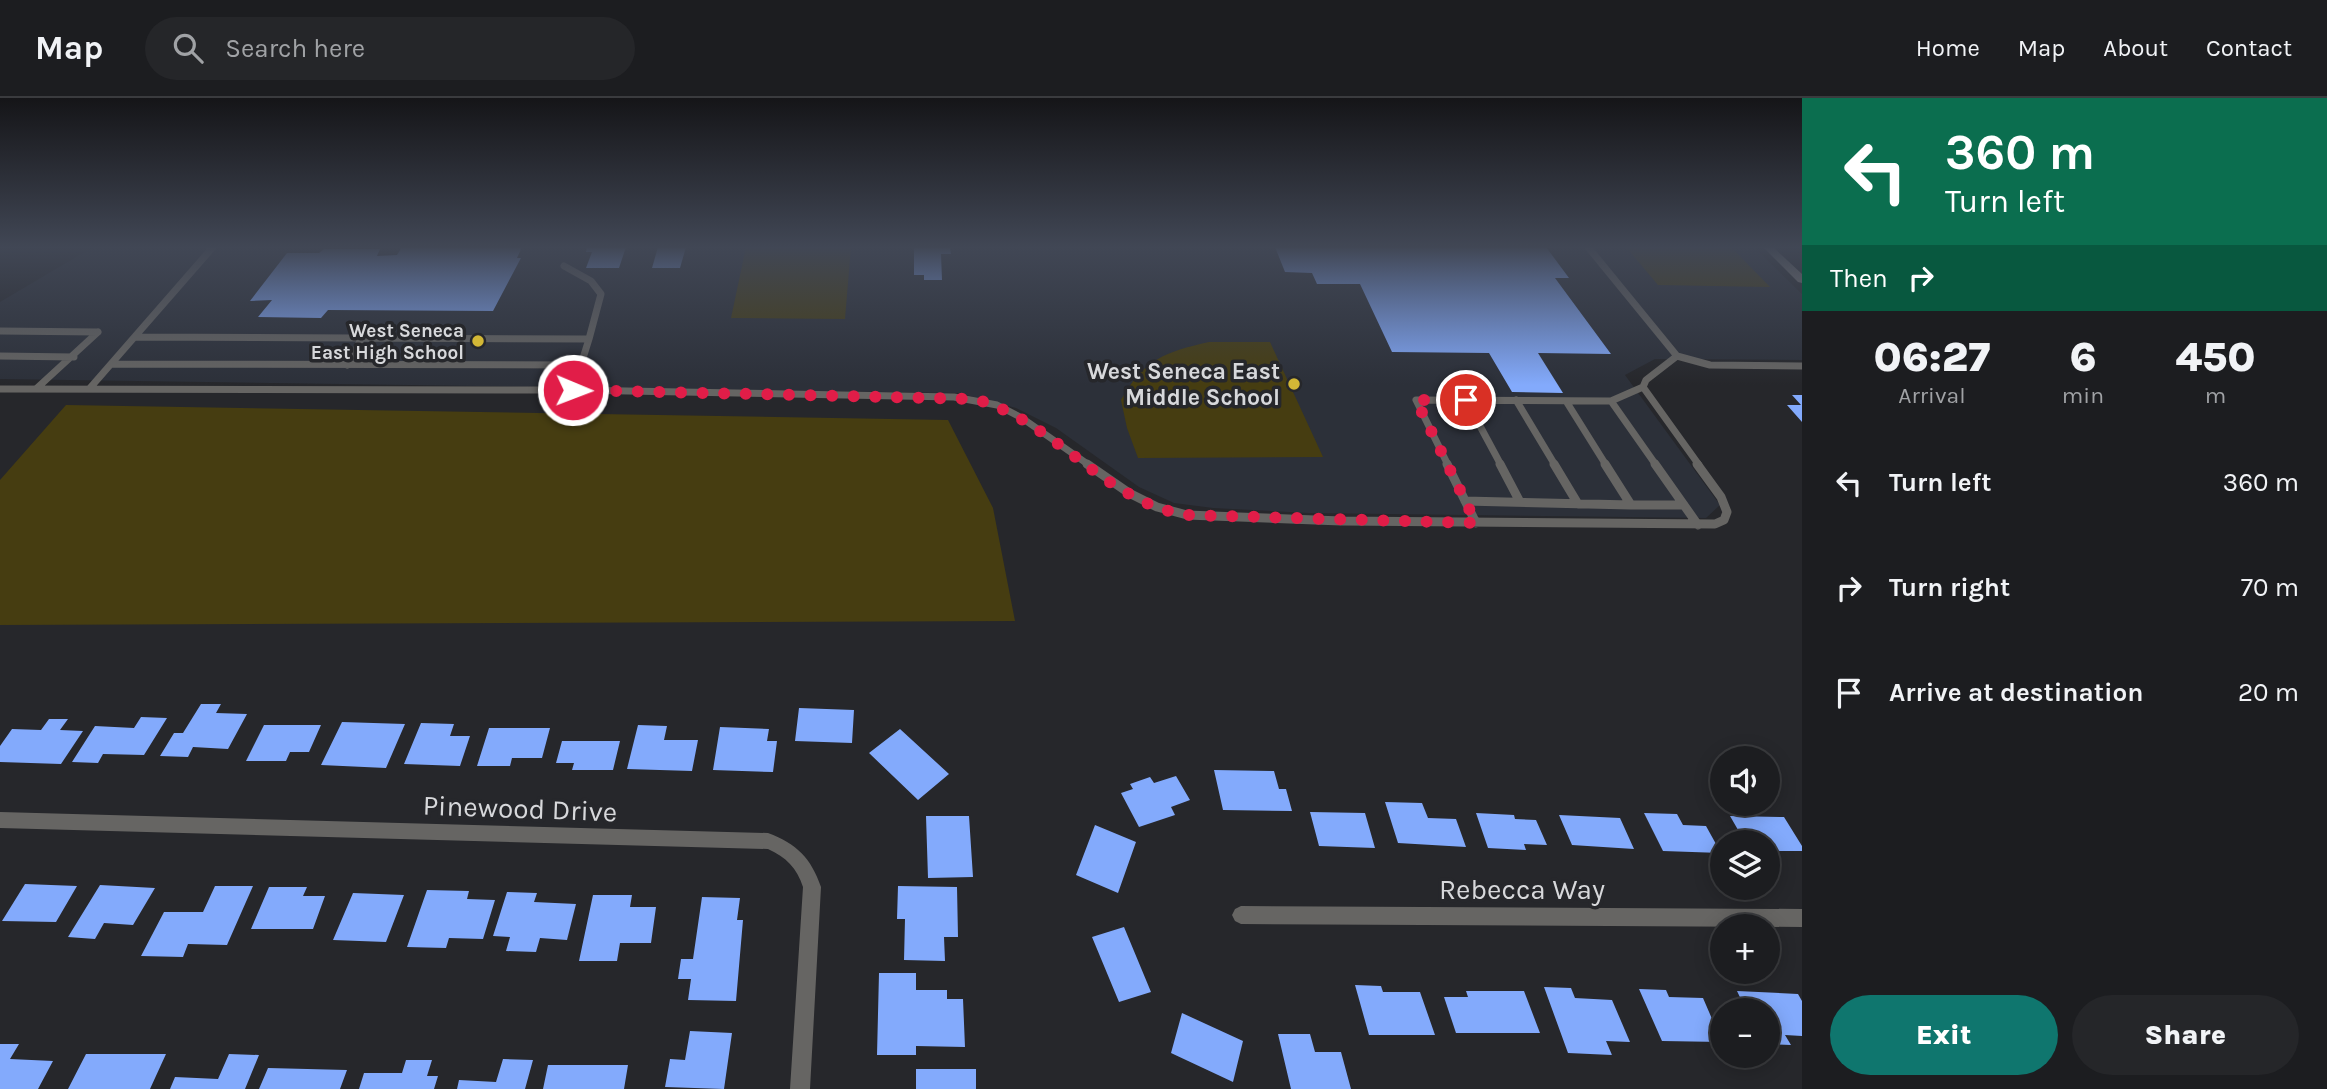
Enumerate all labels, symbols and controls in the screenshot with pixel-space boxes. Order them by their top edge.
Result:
search box [145,17,635,80]
text: Map [35,29,103,67]
icon: search [169,29,207,67]
text: Search here [225,33,365,64]
text: Home [1916,34,1980,62]
text: Map [2018,34,2065,62]
text: About [2103,34,2168,62]
text: Contact [2206,34,2292,62]
text: 360 m [1945,124,2095,181]
icon: left [1830,126,1921,217]
text: Turn left [1945,183,2065,220]
icon: right [1902,259,1940,297]
text: Then [1830,263,1888,294]
place label: West Seneca East High School [311,320,464,364]
text: 06:27 [1873,332,1990,382]
text: 6 [2069,332,2096,382]
text: 450 [2175,332,2256,382]
marker: West Seneca East High School [470,333,486,349]
position arrow [536,353,610,427]
place label: West Seneca East Middle School [1087,358,1280,411]
pin [1436,370,1496,430]
marker: West Seneca East Middle School [1286,376,1302,392]
icon: arrive [1447,381,1485,419]
text: Arrival [1898,382,1966,409]
text: min [2062,382,2104,409]
text: m [2205,382,2226,409]
icon: left [1830,464,1868,502]
text: Turn left [1889,467,1991,498]
text: 360 m [2223,467,2299,498]
icon: right [1830,569,1868,607]
text: Turn right [1889,572,2010,603]
text: 70 m [2241,572,2299,603]
icon: arrive [1830,674,1868,712]
text: Arrive at destination [1889,677,2143,708]
text: 20 m [2238,677,2299,708]
map controls [1710,746,1780,1068]
button: sound [1710,746,1780,816]
street label: Pinewood Drive [422,789,618,828]
button: layers [1710,830,1780,900]
street label: Rebecca Way [1439,873,1605,906]
button: + [1710,914,1780,984]
button: Exit [1830,995,2058,1075]
button: Share [2072,995,2299,1075]
button: − [1710,998,1780,1068]

